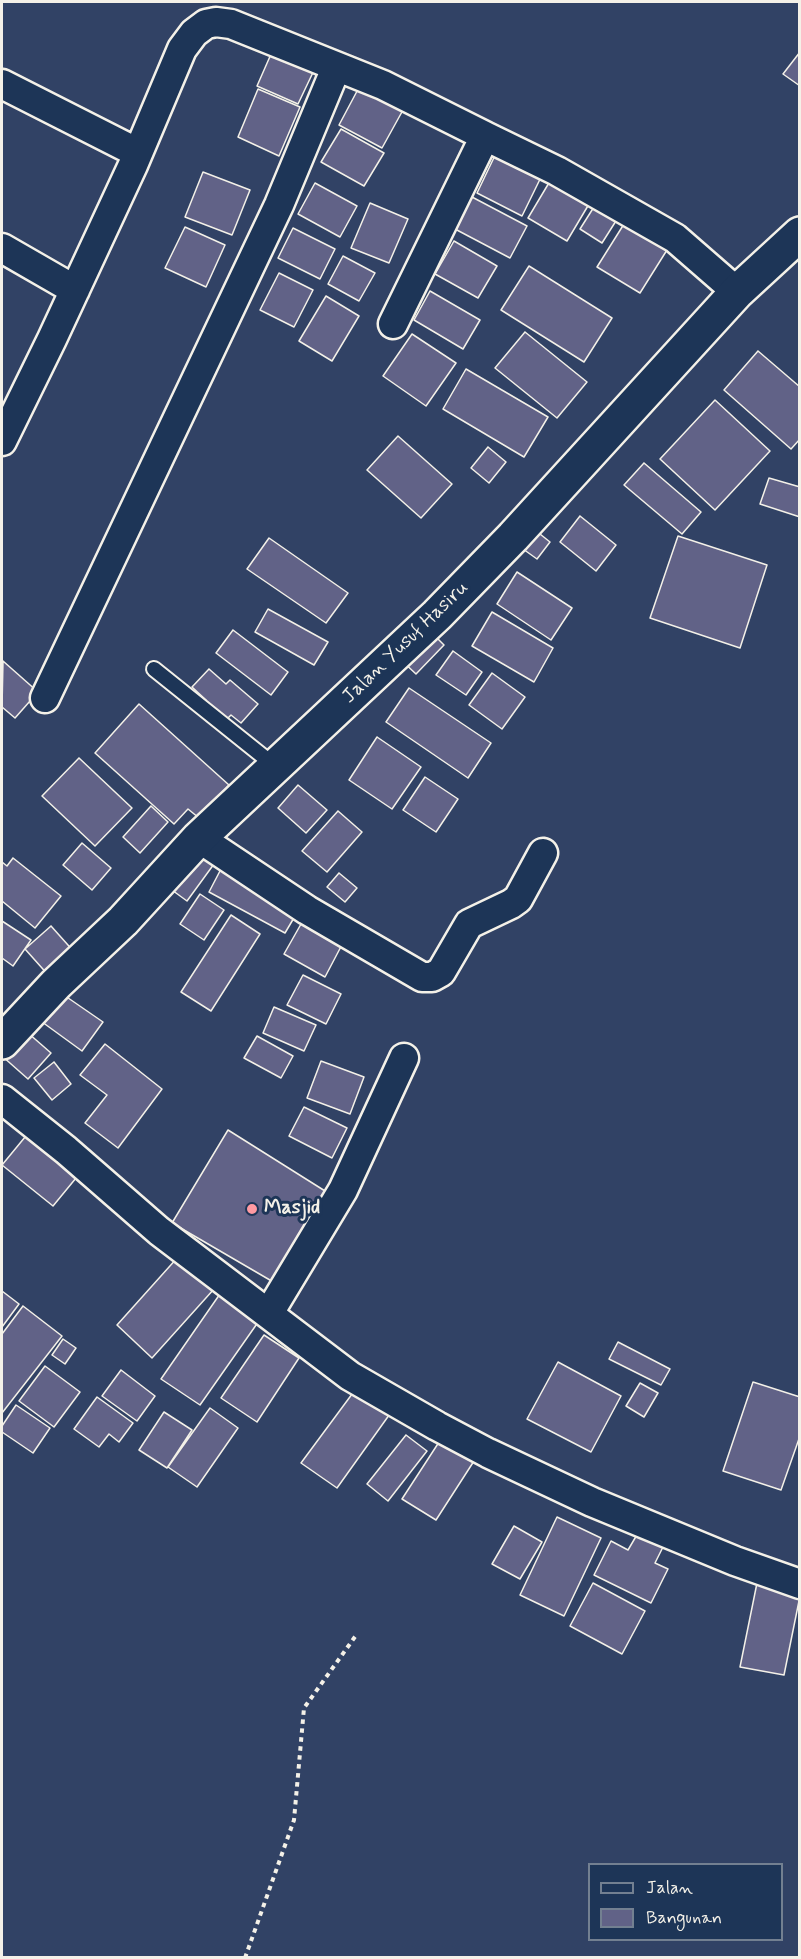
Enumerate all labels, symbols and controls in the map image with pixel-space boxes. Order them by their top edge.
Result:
street label: Jalan Yusuf Hasiru [338,577,474,709]
place label: Masjid [264,1197,320,1221]
marker: Masjid [245,1202,259,1216]
legend [588,1863,783,1941]
text: Jalan [646,1876,693,1900]
text: Bangunan [646,1906,722,1930]

